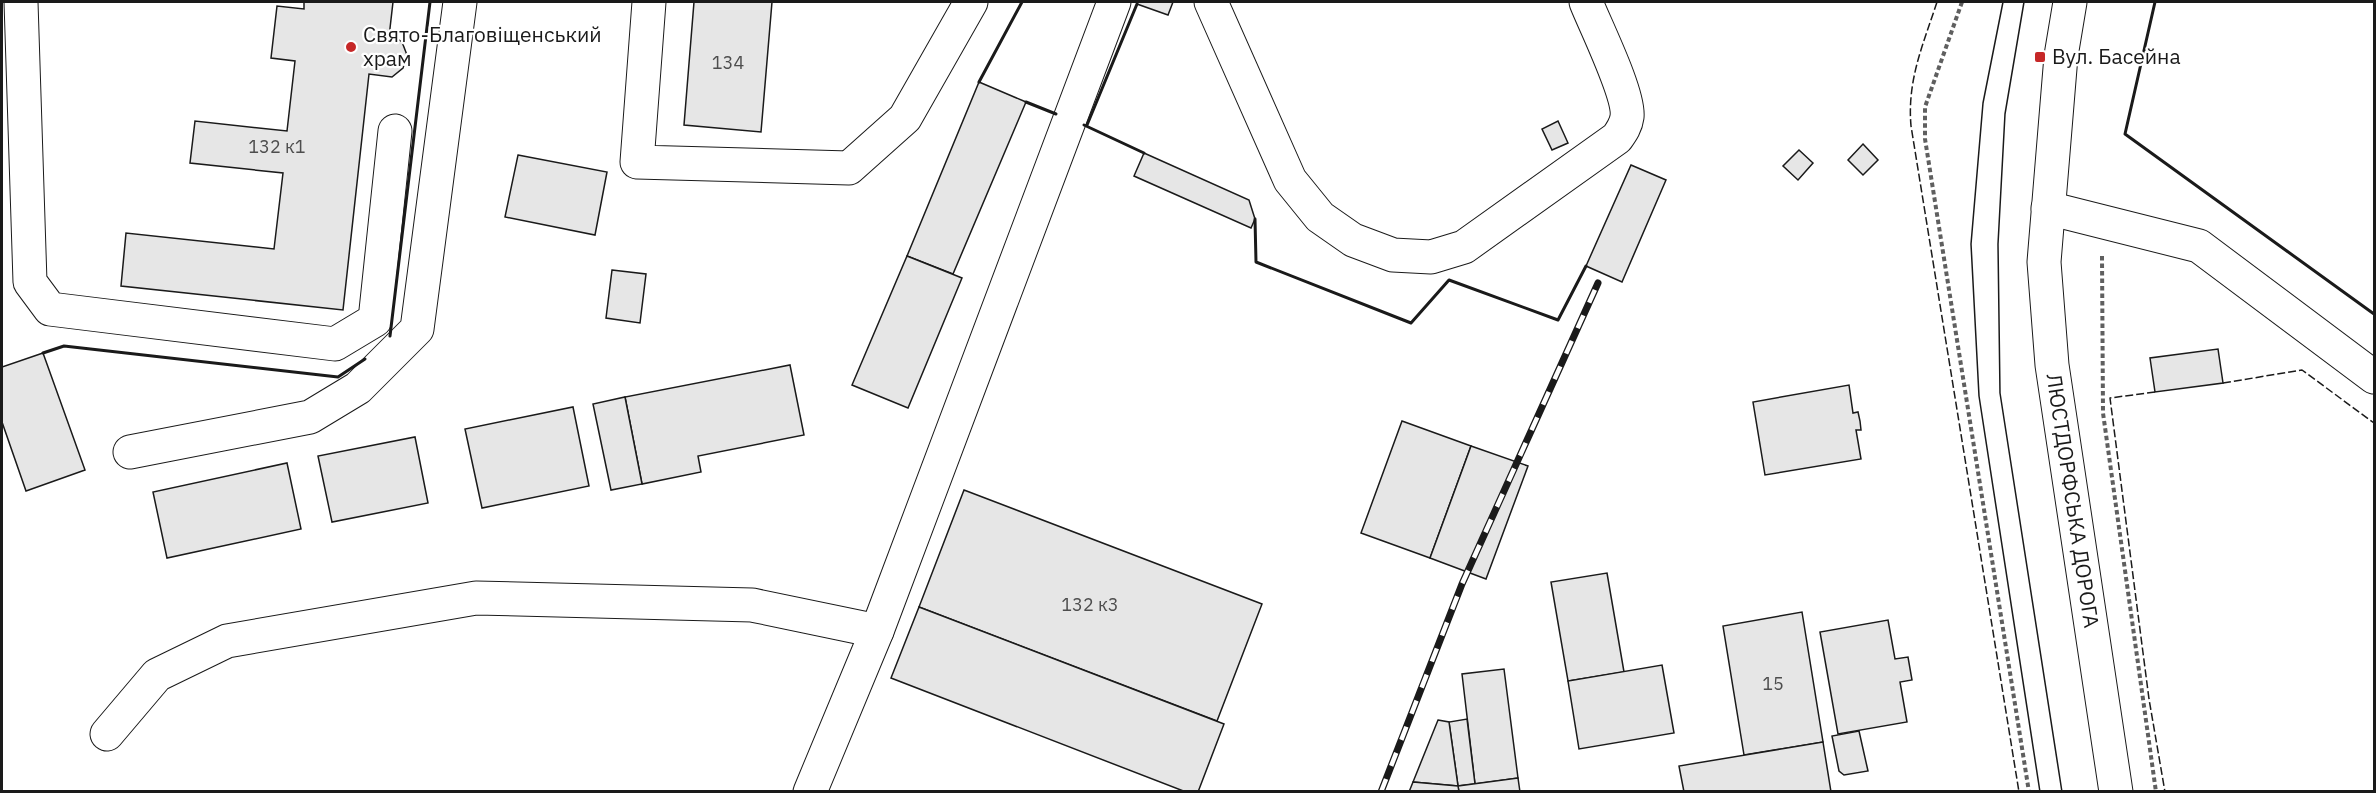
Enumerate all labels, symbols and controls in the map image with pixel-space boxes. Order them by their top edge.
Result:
place label: Свято-Благовіщенський храм [363,20,602,72]
marker: Свято-Благовіщенський храм [344,40,358,54]
place label: Вул. Басейна [2052,42,2181,70]
marker: Вул. Басейна [2033,50,2047,64]
house number: 134 [712,51,744,74]
house number: 132 к1 [248,135,306,158]
street label: ЛЮСТДОРФСЬКА ДОРОГА [2040,371,2106,630]
house number: 132 к3 [1061,593,1119,616]
house number: 15 [1762,672,1784,695]

